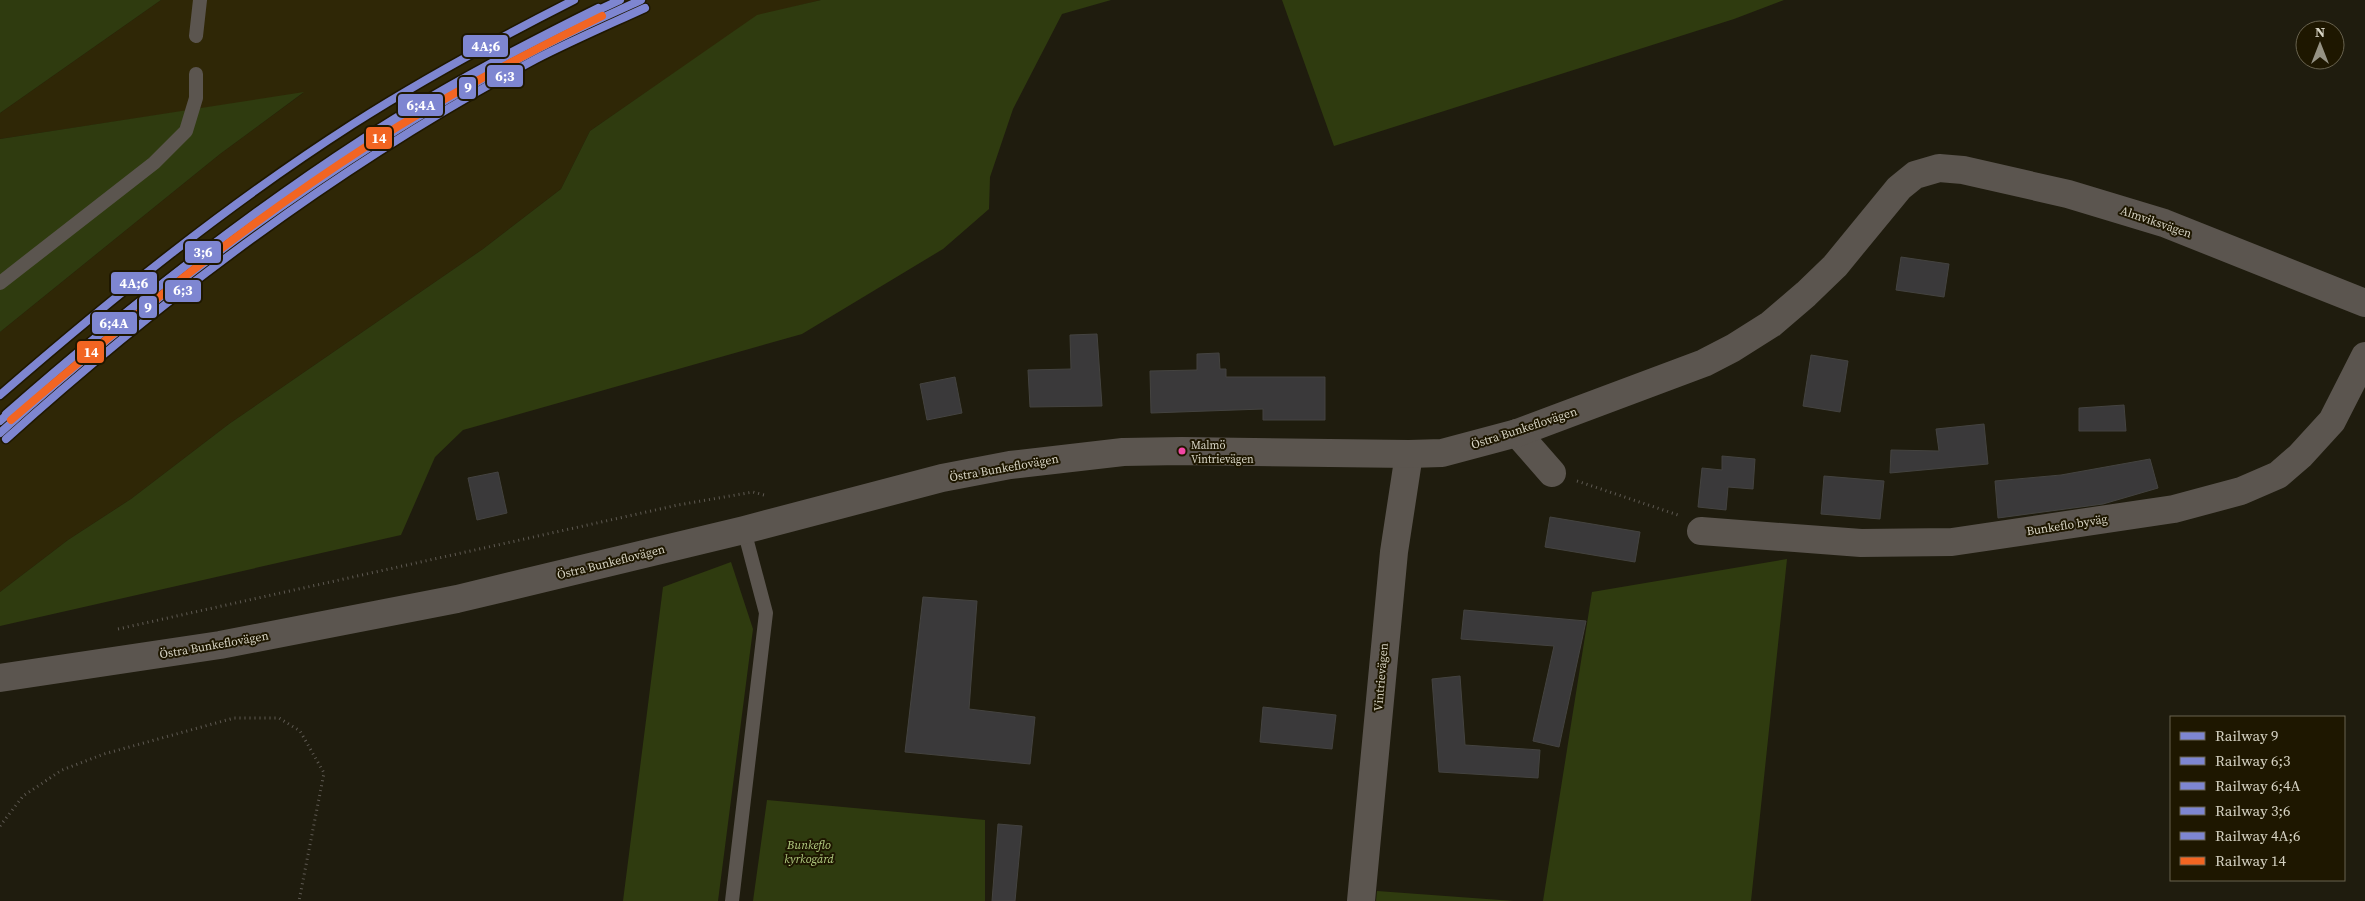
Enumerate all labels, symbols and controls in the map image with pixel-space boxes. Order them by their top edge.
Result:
north arrow [2295,20,2345,70]
text: N [2315,22,2325,42]
line badge: 4A;6 [462,34,509,58]
text: 4A;6 [472,36,501,56]
line badge: 6;3 [486,64,524,88]
text: 6;3 [495,66,515,86]
line badge: 9 [458,76,477,100]
text: 9 [464,77,472,97]
line badge: 6;4A [397,93,444,117]
text: 6;4A [407,95,436,115]
line badge: 14 [365,126,393,150]
text: 14 [371,128,387,148]
street label: Almviksvägen [2118,202,2194,242]
line badge: 3;6 [184,240,222,264]
text: 3;6 [193,242,213,262]
line badge: 4A;6 [110,271,158,295]
text: 4A;6 [120,273,149,293]
line badge: 6;3 [164,279,202,303]
text: 6;3 [173,280,193,300]
line badge: 9 [138,295,158,319]
text: 9 [144,297,152,317]
line badge: 6;4A [91,311,138,335]
text: 6;4A [100,313,129,333]
line badge: 14 [76,340,105,364]
text: 14 [83,342,99,362]
street label: Östra Bunkeflovägen [1469,403,1579,453]
place label: Malmö Vintrievägen [1191,438,1254,467]
marker: Malmö Vintrievägen [1177,446,1187,456]
street label: Östra Bunkeflovägen [948,451,1060,485]
street label: Bunkeflo byväg [2025,511,2109,539]
street label: Östra Bunkeflovägen [555,541,667,583]
street label: Östra Bunkeflovägen [158,628,270,662]
street label: Vintrievägen [1370,642,1392,712]
legend [2170,716,2345,881]
text: Railway 9 [2215,725,2279,746]
text: Railway 6;3 [2215,750,2291,771]
text: Railway 6;4A [2215,775,2301,796]
text: Railway 3;6 [2215,800,2291,821]
text: Railway 4A;6 [2215,825,2301,846]
park label: Bunkeflo kyrkogård [784,837,835,867]
text: Railway 14 [2215,850,2287,871]

